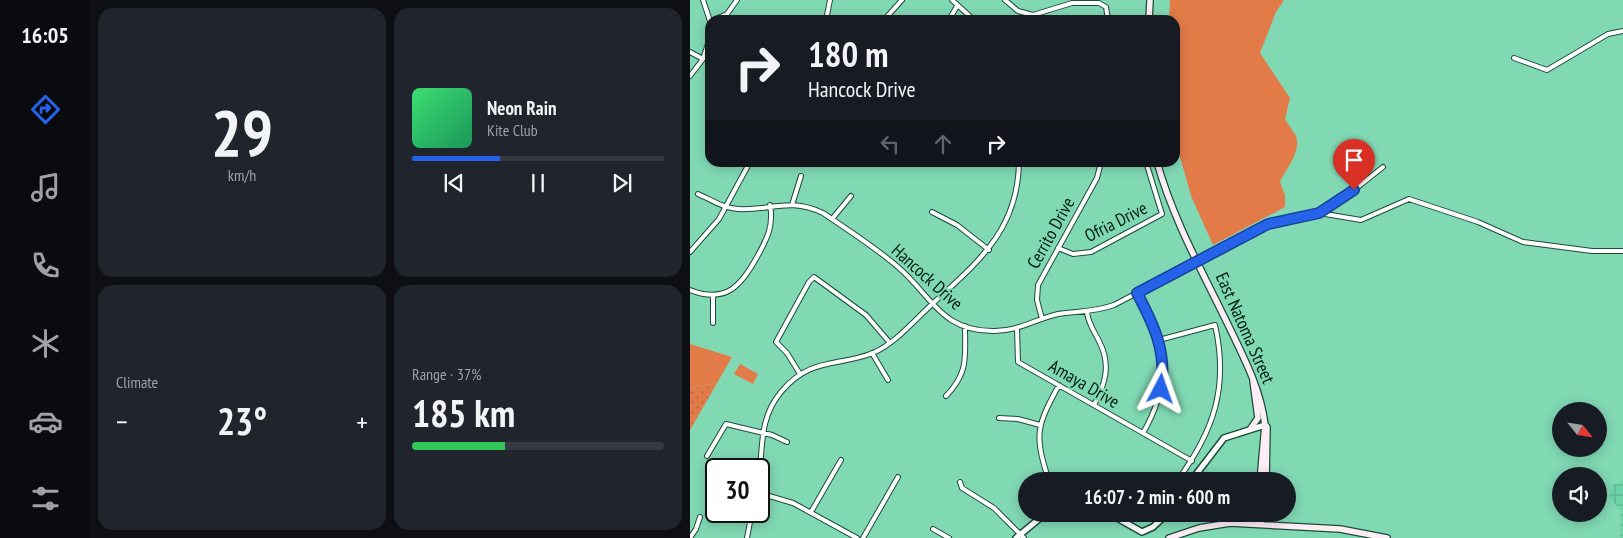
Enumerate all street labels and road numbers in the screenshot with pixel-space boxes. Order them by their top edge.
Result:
street label: Cerrito Drive [1022,193,1080,272]
street label: Ofria Drive [1081,196,1151,247]
street label: Hancock Drive [887,239,968,315]
street label: East Natoma Street [1211,269,1280,387]
street label: Amaya Drive [1045,354,1124,413]

